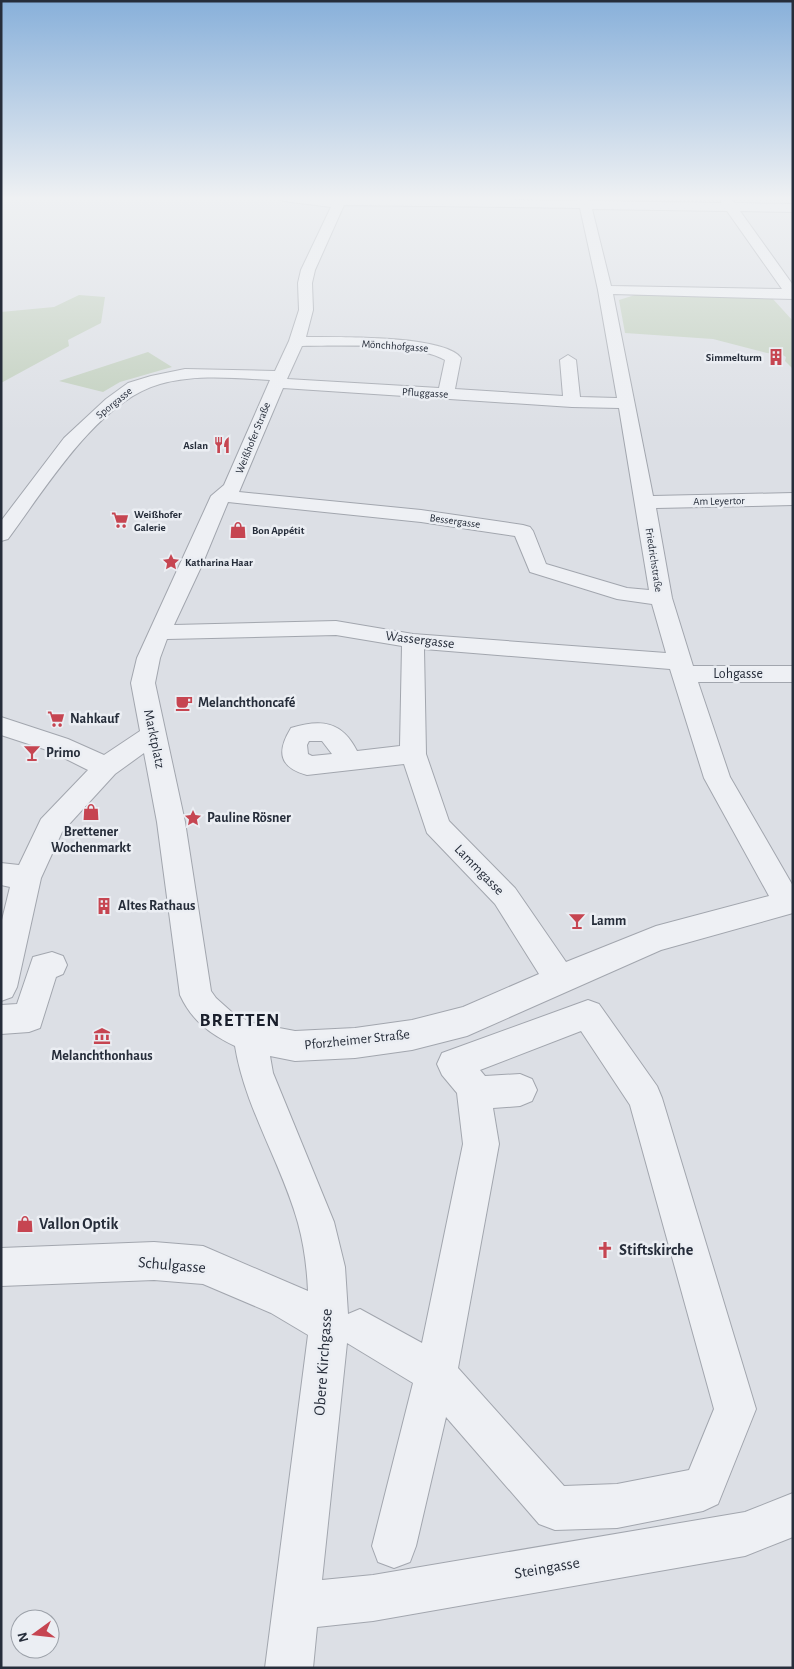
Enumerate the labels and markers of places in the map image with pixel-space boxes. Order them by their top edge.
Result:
building icon: Simmelturm [766,347,786,367]
place label: Simmelturm [706,352,762,363]
restaurant icon: Aslan [212,435,232,455]
place label: Aslan [183,440,208,451]
place label: Weißhofer Galerie [134,509,182,533]
supermarket icon: Weißhofer Galerie [110,510,130,530]
shop icon: Bon Appétit [228,520,248,540]
place label: Bon Appétit [252,525,305,536]
place icon: Katharina Haar [161,552,181,572]
place label: Katharina Haar [185,557,253,568]
cafe icon: Melanchthoncafé [174,693,194,713]
place label: Melanchthoncafé [198,696,296,710]
supermarket icon: Nahkauf [46,709,66,729]
place label: Nahkauf [70,712,120,726]
bar icon: Primo [22,743,42,763]
place label: Primo [46,746,80,760]
shop icon: Brettener Wochenmarkt [81,802,101,822]
place icon: Pauline Rösner [183,808,203,828]
place label: Pauline Rösner [207,811,291,825]
place label: Brettener Wochenmarkt [51,825,131,855]
building icon: Altes Rathaus [94,896,114,916]
place label: Altes Rathaus [118,899,195,913]
bar icon: Lamm [567,911,587,931]
place label: Lamm [591,914,626,928]
museum icon: Melanchthonhaus [92,1026,112,1046]
place label: Melanchthonhaus [51,1049,153,1063]
shop icon: Vallon Optik [15,1214,35,1234]
place label: Vallon Optik [39,1216,118,1232]
church icon: Stiftskirche [595,1240,615,1260]
place label: Stiftskirche [619,1242,694,1258]

